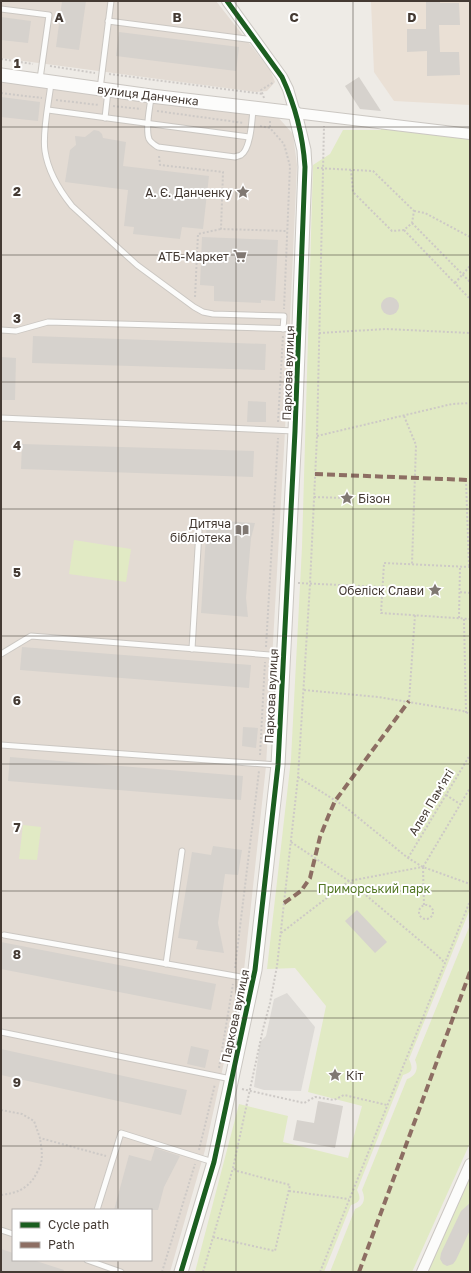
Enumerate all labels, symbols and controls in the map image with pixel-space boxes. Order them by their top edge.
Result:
text: A [54,9,64,25]
text: B [172,9,182,25]
text: C [289,9,299,25]
text: D [407,9,417,25]
text: 1 [14,55,21,71]
street label: вулиця Данченка [96,81,200,109]
text: 2 [13,183,21,199]
place icon: А. Є. Данченку [235,184,251,200]
place label: А. Є. Данченку [145,185,232,200]
supermarket icon: АТБ-Маркет [232,248,248,264]
place label: АТБ-Маркет [158,249,229,264]
text: 3 [13,310,21,326]
street label: Паркова вулиця [279,325,297,421]
text: 4 [13,437,21,453]
place icon: Бізон [339,490,355,506]
place label: Бізон [358,491,390,506]
place label: Дитяча бібліотека [170,516,231,545]
library icon: Дитяча бібліотека [234,522,250,538]
text: 5 [13,564,21,580]
place icon: Обеліск Cлави [427,582,443,598]
place label: Обеліск Cлави [338,583,424,598]
street label: Паркова вулиця [261,648,281,744]
text: 6 [13,692,21,708]
street label: Алея Пам'яті [405,766,457,838]
text: 7 [13,819,21,835]
park label: Приморський парк [318,881,430,896]
text: 8 [13,946,21,962]
street label: Паркова вулиця [218,968,252,1064]
place icon: Кіт [327,1067,343,1083]
place label: Кіт [346,1068,364,1083]
text: 9 [13,1074,21,1090]
legend [12,1209,152,1261]
text: Cycle path [48,1217,109,1232]
text: Path [48,1237,75,1252]

